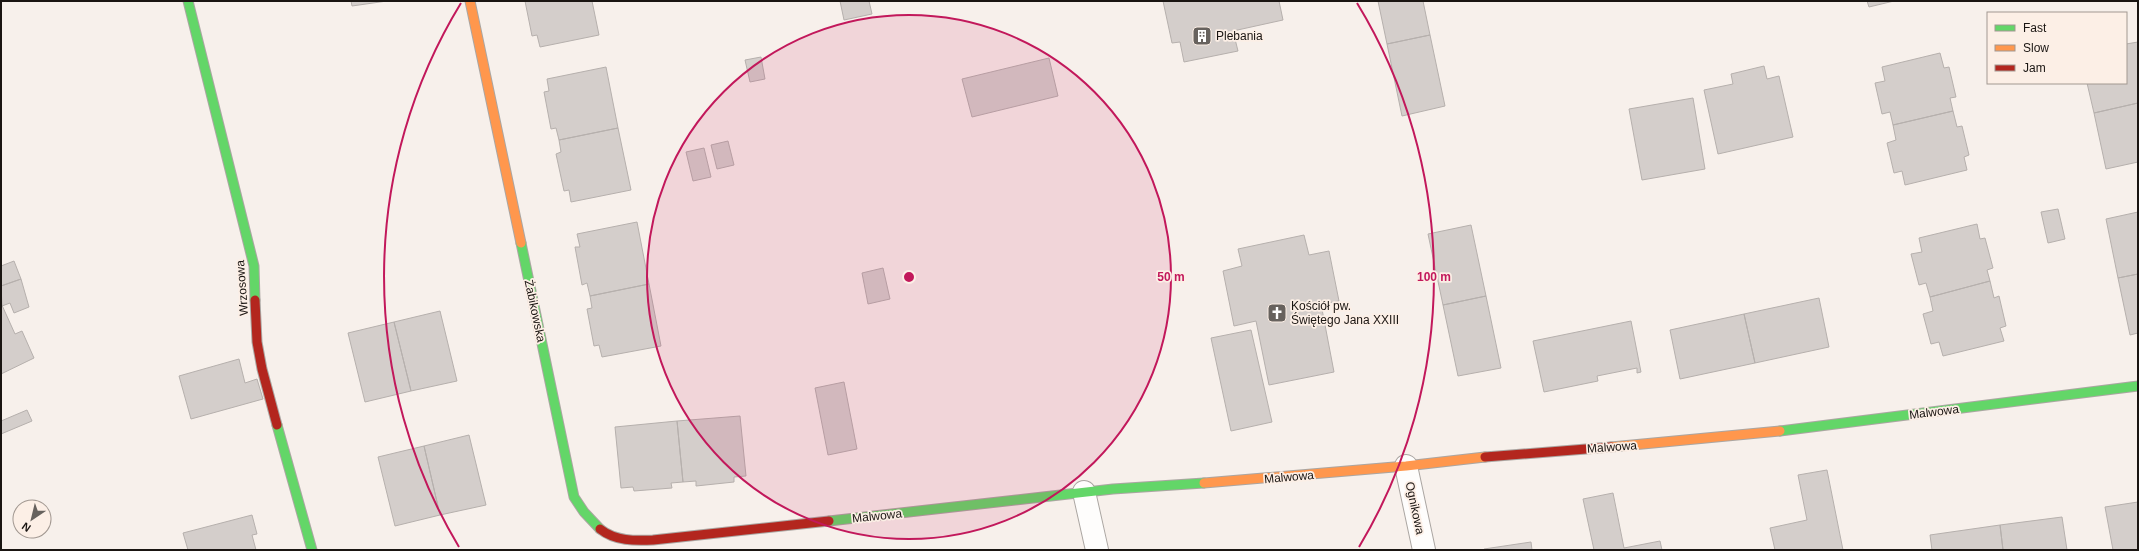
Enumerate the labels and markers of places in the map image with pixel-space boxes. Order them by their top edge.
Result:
building icon: Plebania [1191,25,1213,47]
place label: Plebania [1216,29,1263,43]
centre of rings [902,270,916,284]
place label: Kościół pw. Świętego Jana XXIII [1291,299,1399,327]
church icon: Kościół pw. Świętego Jana XXIII [1266,302,1288,324]

